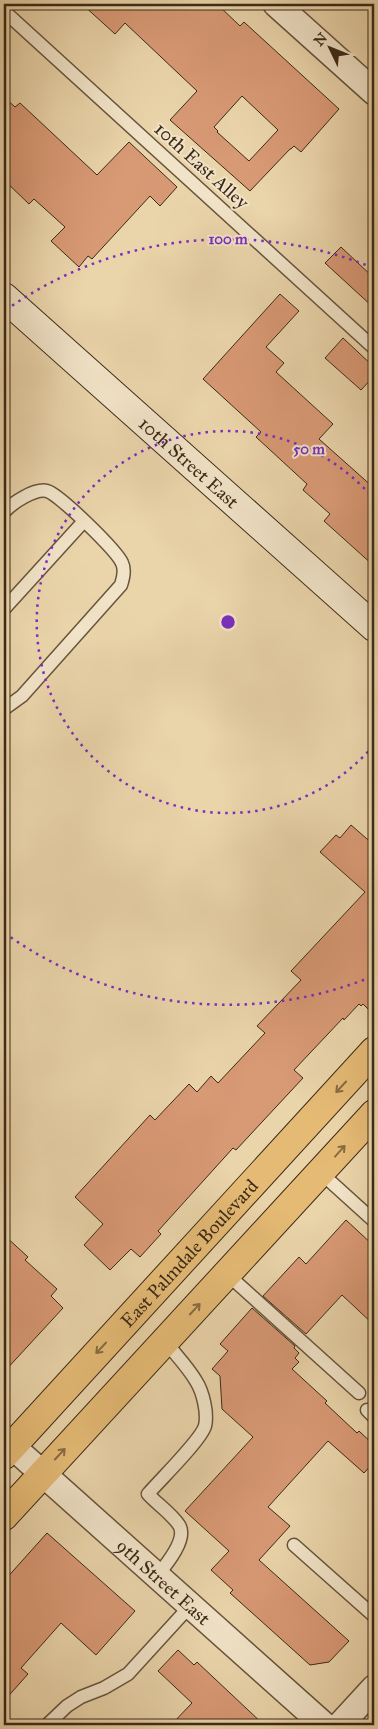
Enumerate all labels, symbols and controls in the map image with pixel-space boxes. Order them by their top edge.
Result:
north arrow [306,22,356,72]
text: N [311,29,331,50]
street label: 10th East Alley [150,117,254,214]
text: 100 m [208,230,248,248]
street label: 10th Street East [134,412,244,513]
text: 50 m [293,440,325,458]
centre of rings [219,613,237,631]
one-way arrow [335,1080,347,1093]
one-way arrow [335,1145,346,1158]
street label: East Palmdale Boulevard [116,1174,263,1332]
one-way arrow [189,1303,201,1316]
one-way arrow [95,1342,107,1355]
one-way arrow [54,1448,66,1460]
street label: 9th Street East [111,1534,215,1630]

